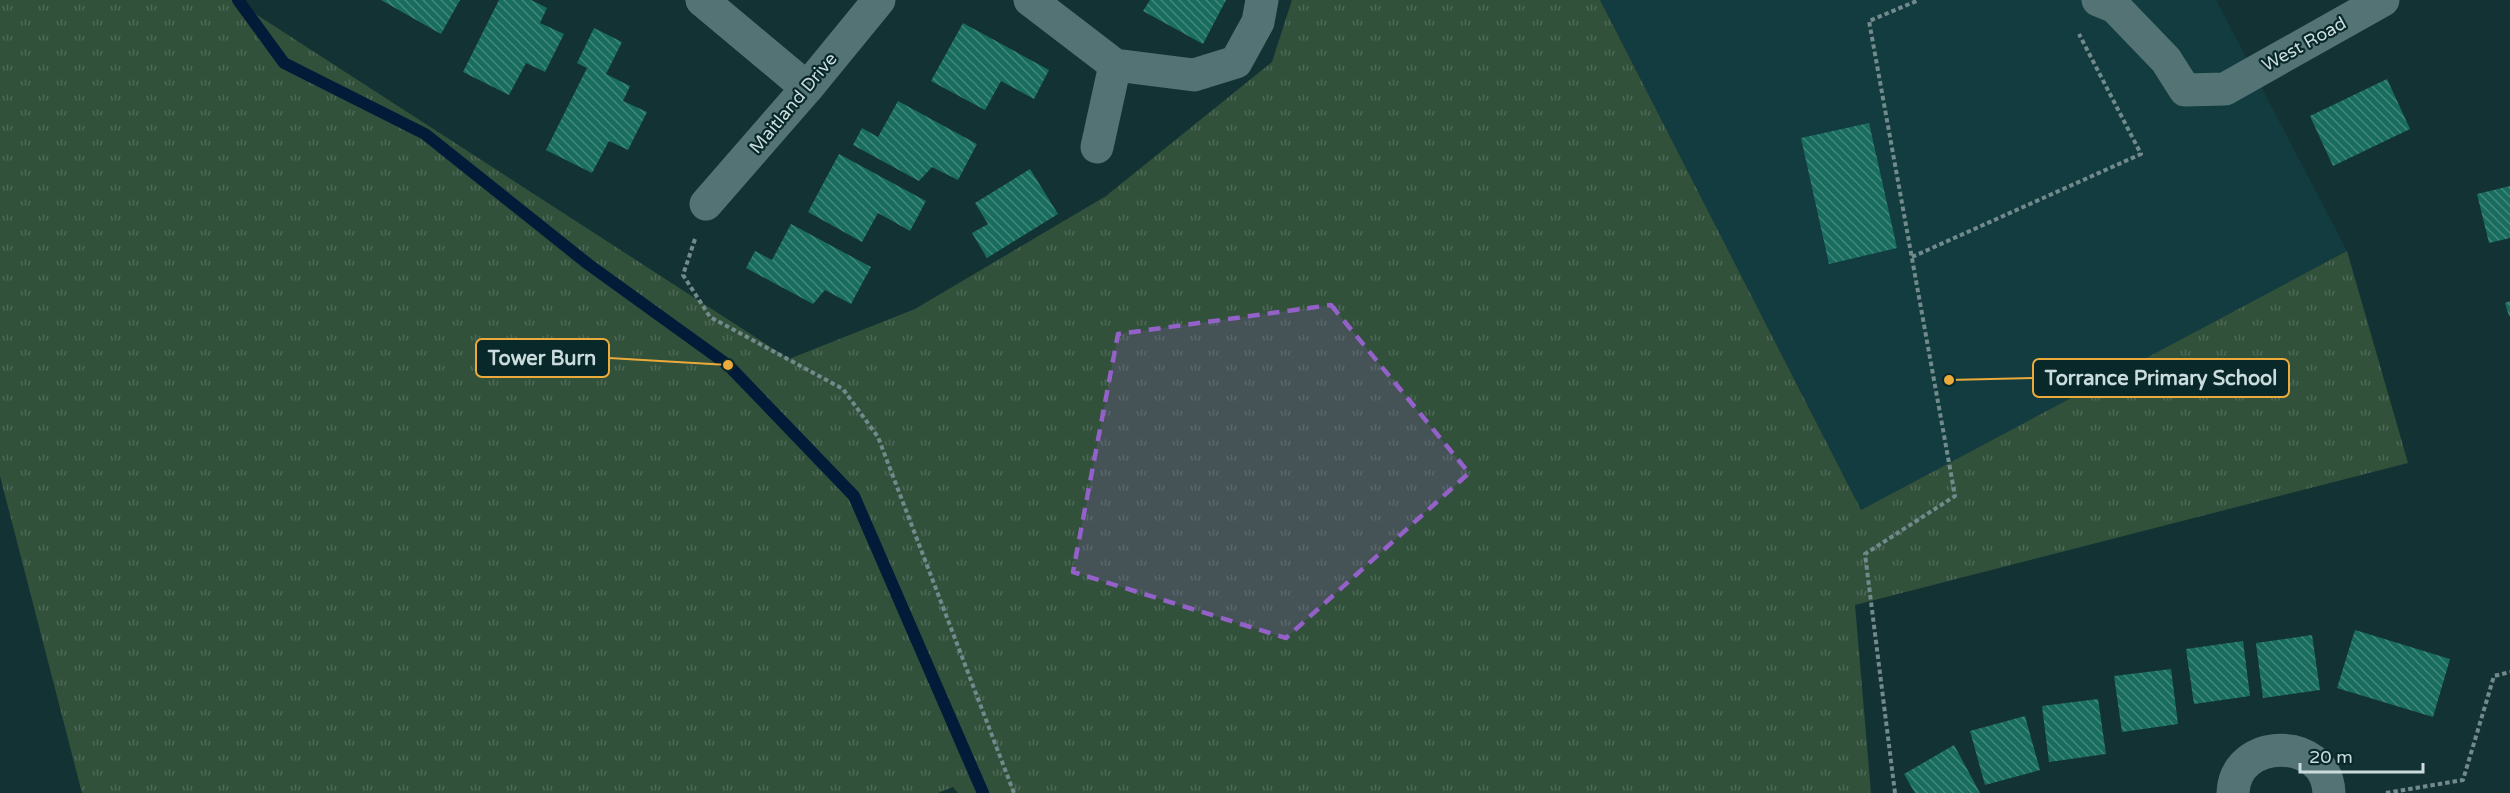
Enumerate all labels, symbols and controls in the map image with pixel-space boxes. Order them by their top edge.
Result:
street label: West Road [2258,12,2350,76]
street label: Maitland Drive [744,48,842,158]
callout: Tower Burn [476,339,609,377]
text: Tower Burn [487,347,596,371]
callout: Torrance Primary School [2033,359,2289,397]
text: Torrance Primary School [2044,367,2277,391]
scale bar [2300,736,2423,774]
text: 20 m [2309,746,2353,768]

